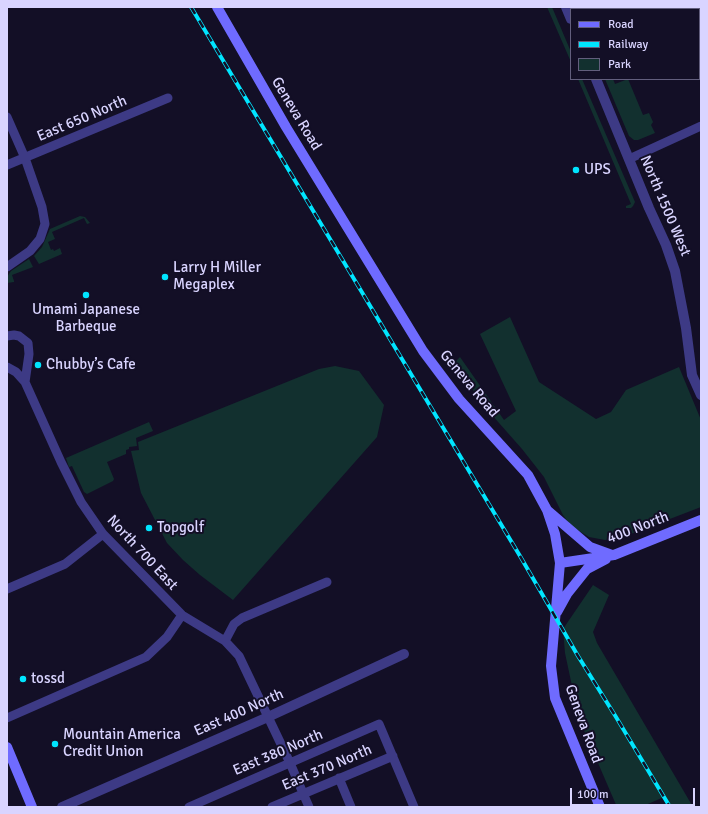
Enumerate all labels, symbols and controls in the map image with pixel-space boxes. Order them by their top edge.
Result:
legend [570,8,700,80]
text: Road [608,17,634,32]
text: Railway [608,37,648,52]
text: Park [608,57,631,72]
street label: Geneva Road [267,74,325,154]
street label: East 650 North [34,92,130,146]
street label: North 1500 West [636,153,694,259]
place label: UPS [584,161,611,179]
marker: UPS [571,165,581,175]
place label: Larry H Miller Megaplex [173,259,261,294]
marker: Larry H Miller Megaplex [160,272,170,282]
marker: Umami Japanese Barbeque [81,290,91,300]
place label: Umami Japanese Barbeque [32,301,140,336]
street label: Geneva Road [436,347,502,421]
place label: Chubby’s Cafe [46,356,136,374]
marker: Chubby’s Cafe [33,360,43,370]
street label: 400 North [605,508,671,548]
street label: North 700 East [103,512,181,594]
place label: Topgolf [157,519,204,537]
marker: Topgolf [144,523,154,533]
place label: tossd [31,670,65,688]
marker: tossd [18,674,28,684]
street label: Geneva Road [560,682,606,766]
street label: East 400 North [192,685,286,741]
place label: Mountain America Credit Union [63,726,181,761]
street label: East 380 North [230,726,326,780]
marker: Mountain America Credit Union [50,739,60,749]
street label: East 370 North [279,741,375,795]
scale bar [572,780,697,806]
text: 100 m [577,787,609,802]

